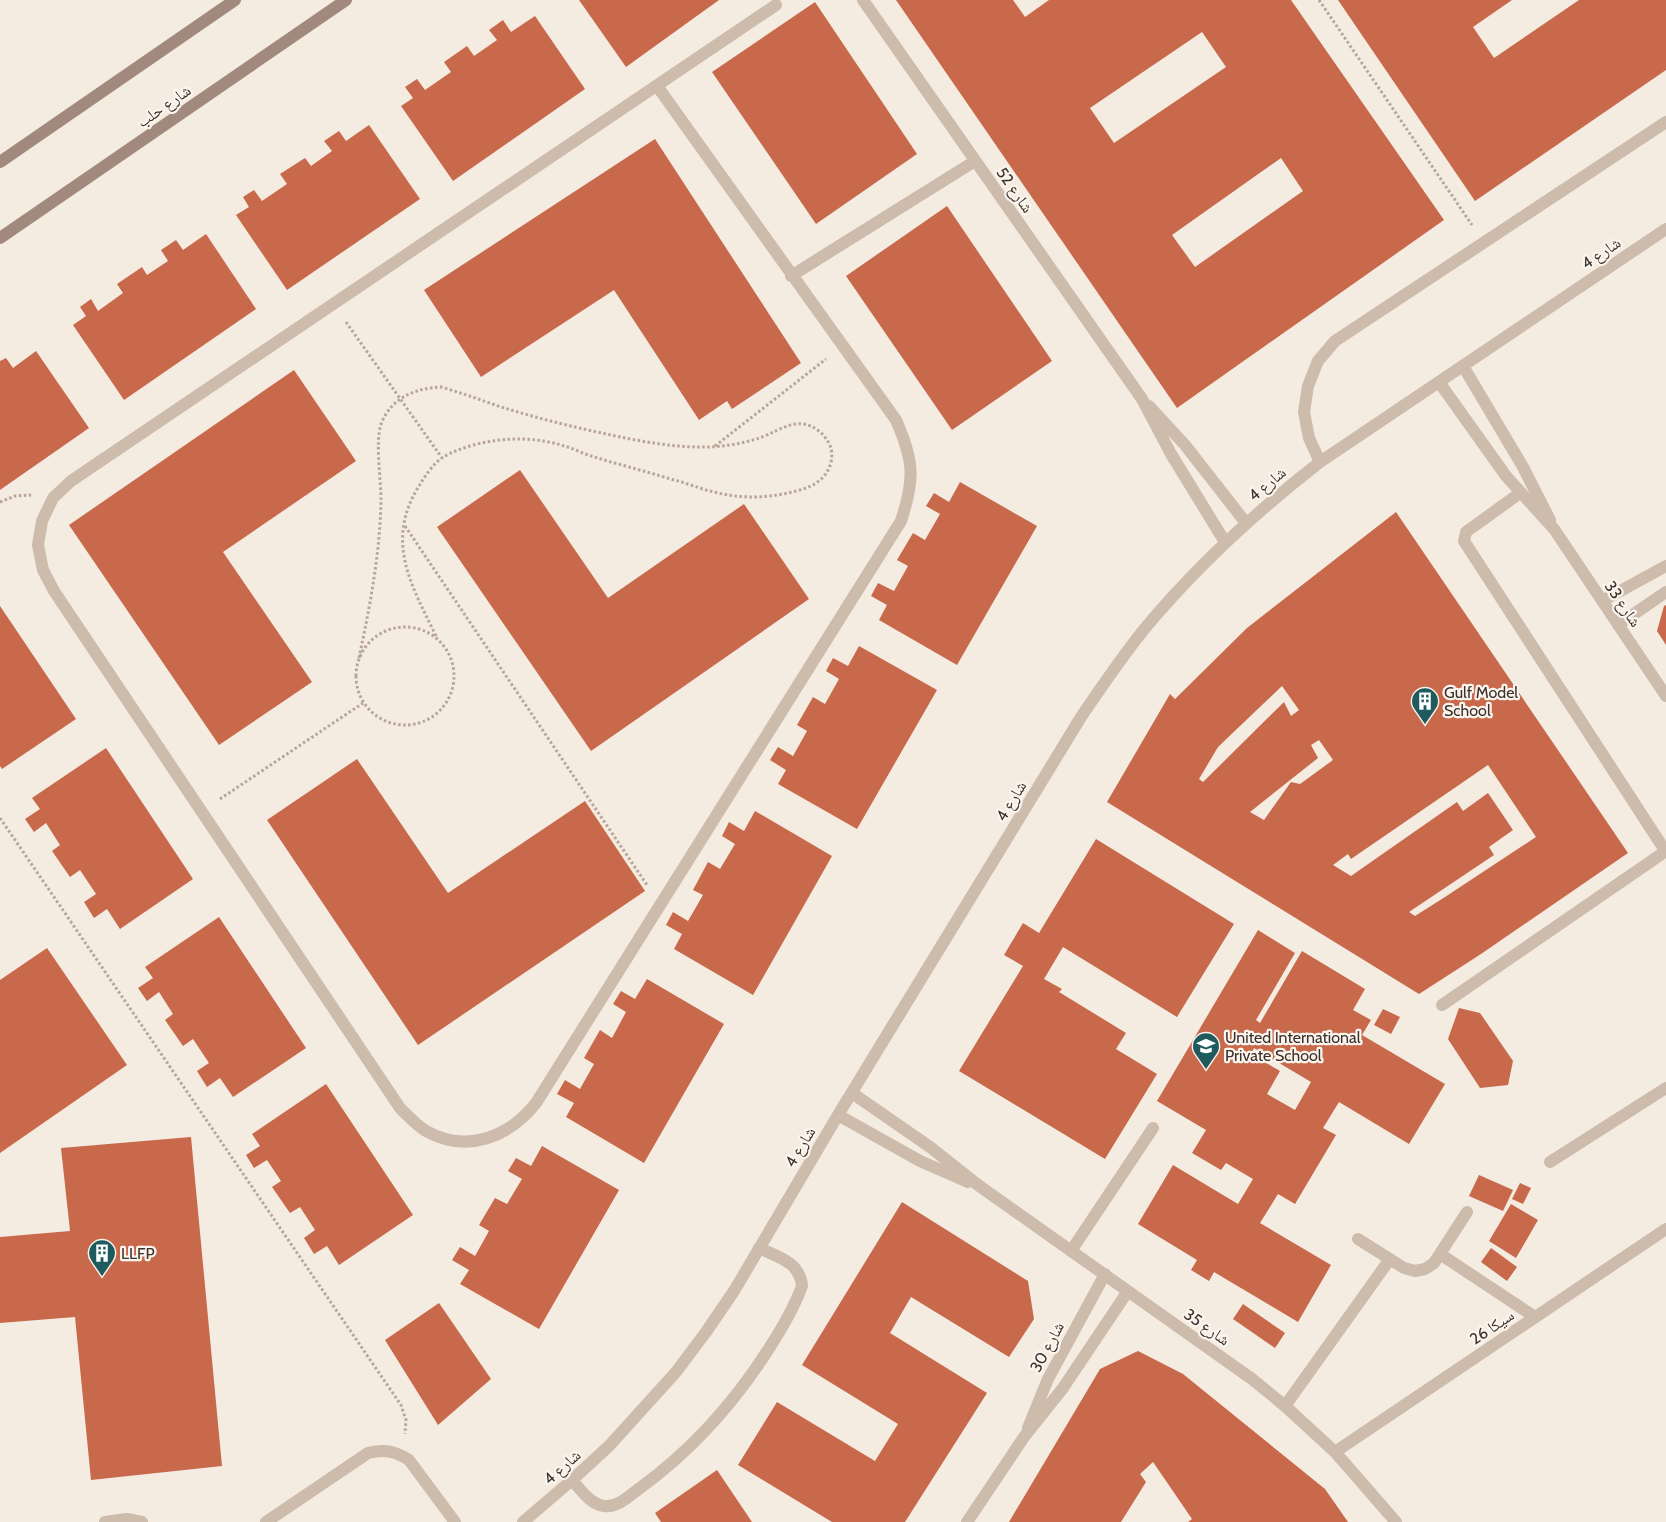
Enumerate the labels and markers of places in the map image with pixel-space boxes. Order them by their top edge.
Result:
place label: Gulf Model School [1444,683,1518,720]
building icon: Gulf Model School [1410,686,1440,725]
place label: United International Private School [1225,1028,1361,1065]
school or university icon: United International Private School [1191,1031,1221,1070]
building icon: LLFP [87,1238,117,1277]
place label: LLFP [121,1244,155,1263]

